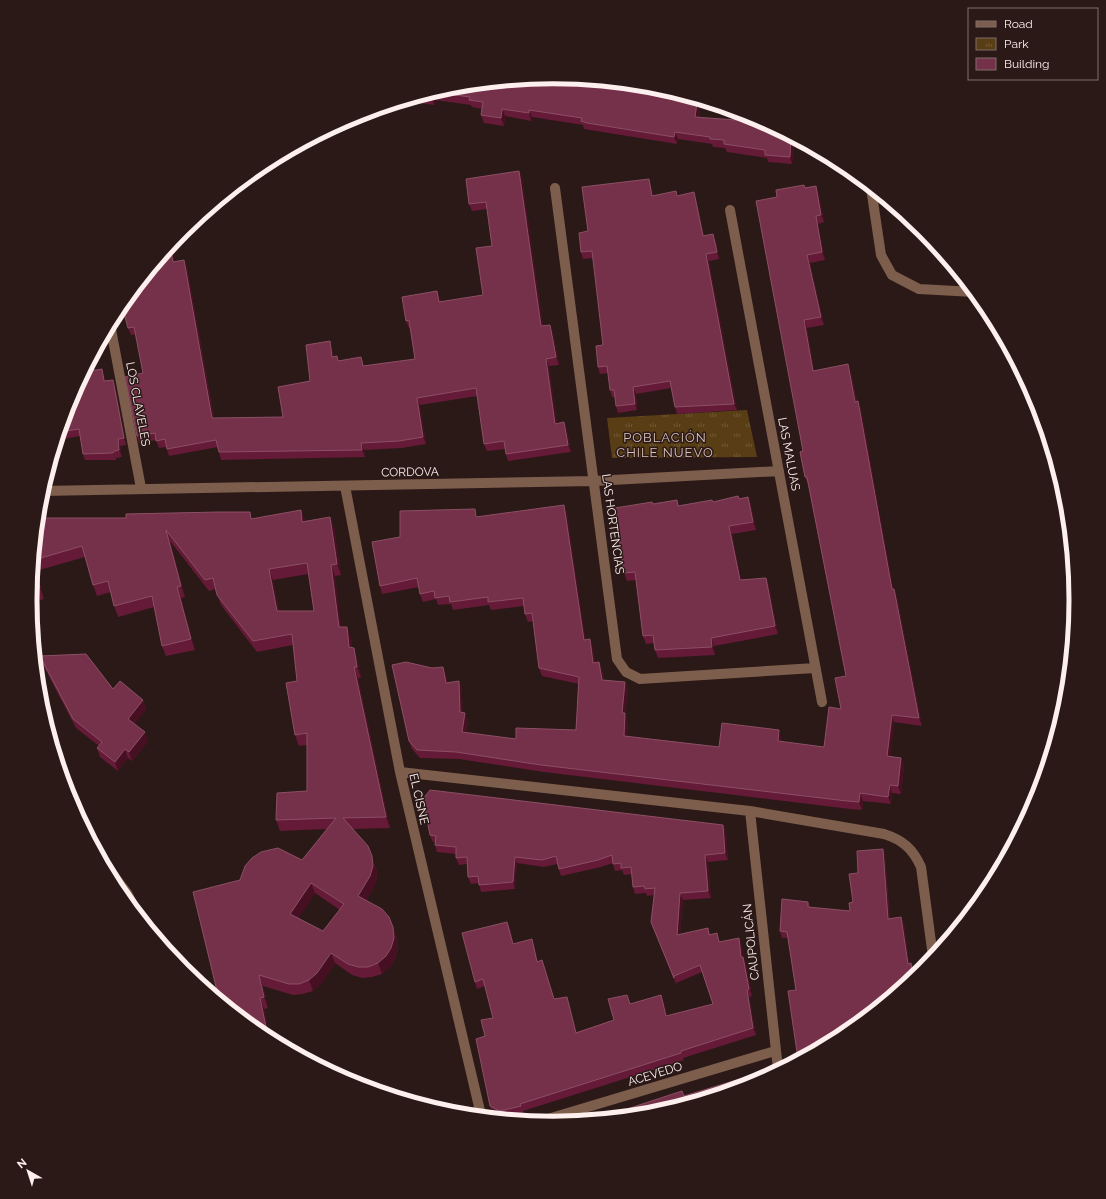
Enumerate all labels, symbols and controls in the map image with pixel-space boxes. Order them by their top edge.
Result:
legend [968,8,1098,80]
text: Road [1004,17,1033,31]
text: Park [1004,37,1029,51]
text: Building [1004,57,1050,71]
street label: LOS CLAVELES [123,361,153,447]
street label: LAS MALUAS [775,416,803,492]
district label: POBLACIÓN CHILE NUEVO [616,430,714,460]
street label: CORDOVA [381,464,439,480]
street label: LAS HORTENCIAS [599,473,627,575]
street label: EL CISNE [406,772,432,826]
street label: CAUPOLICÁN [740,903,762,981]
street label: ACEVEDO [626,1059,684,1089]
north arrow [8,1151,48,1191]
text: N [15,1156,29,1171]

